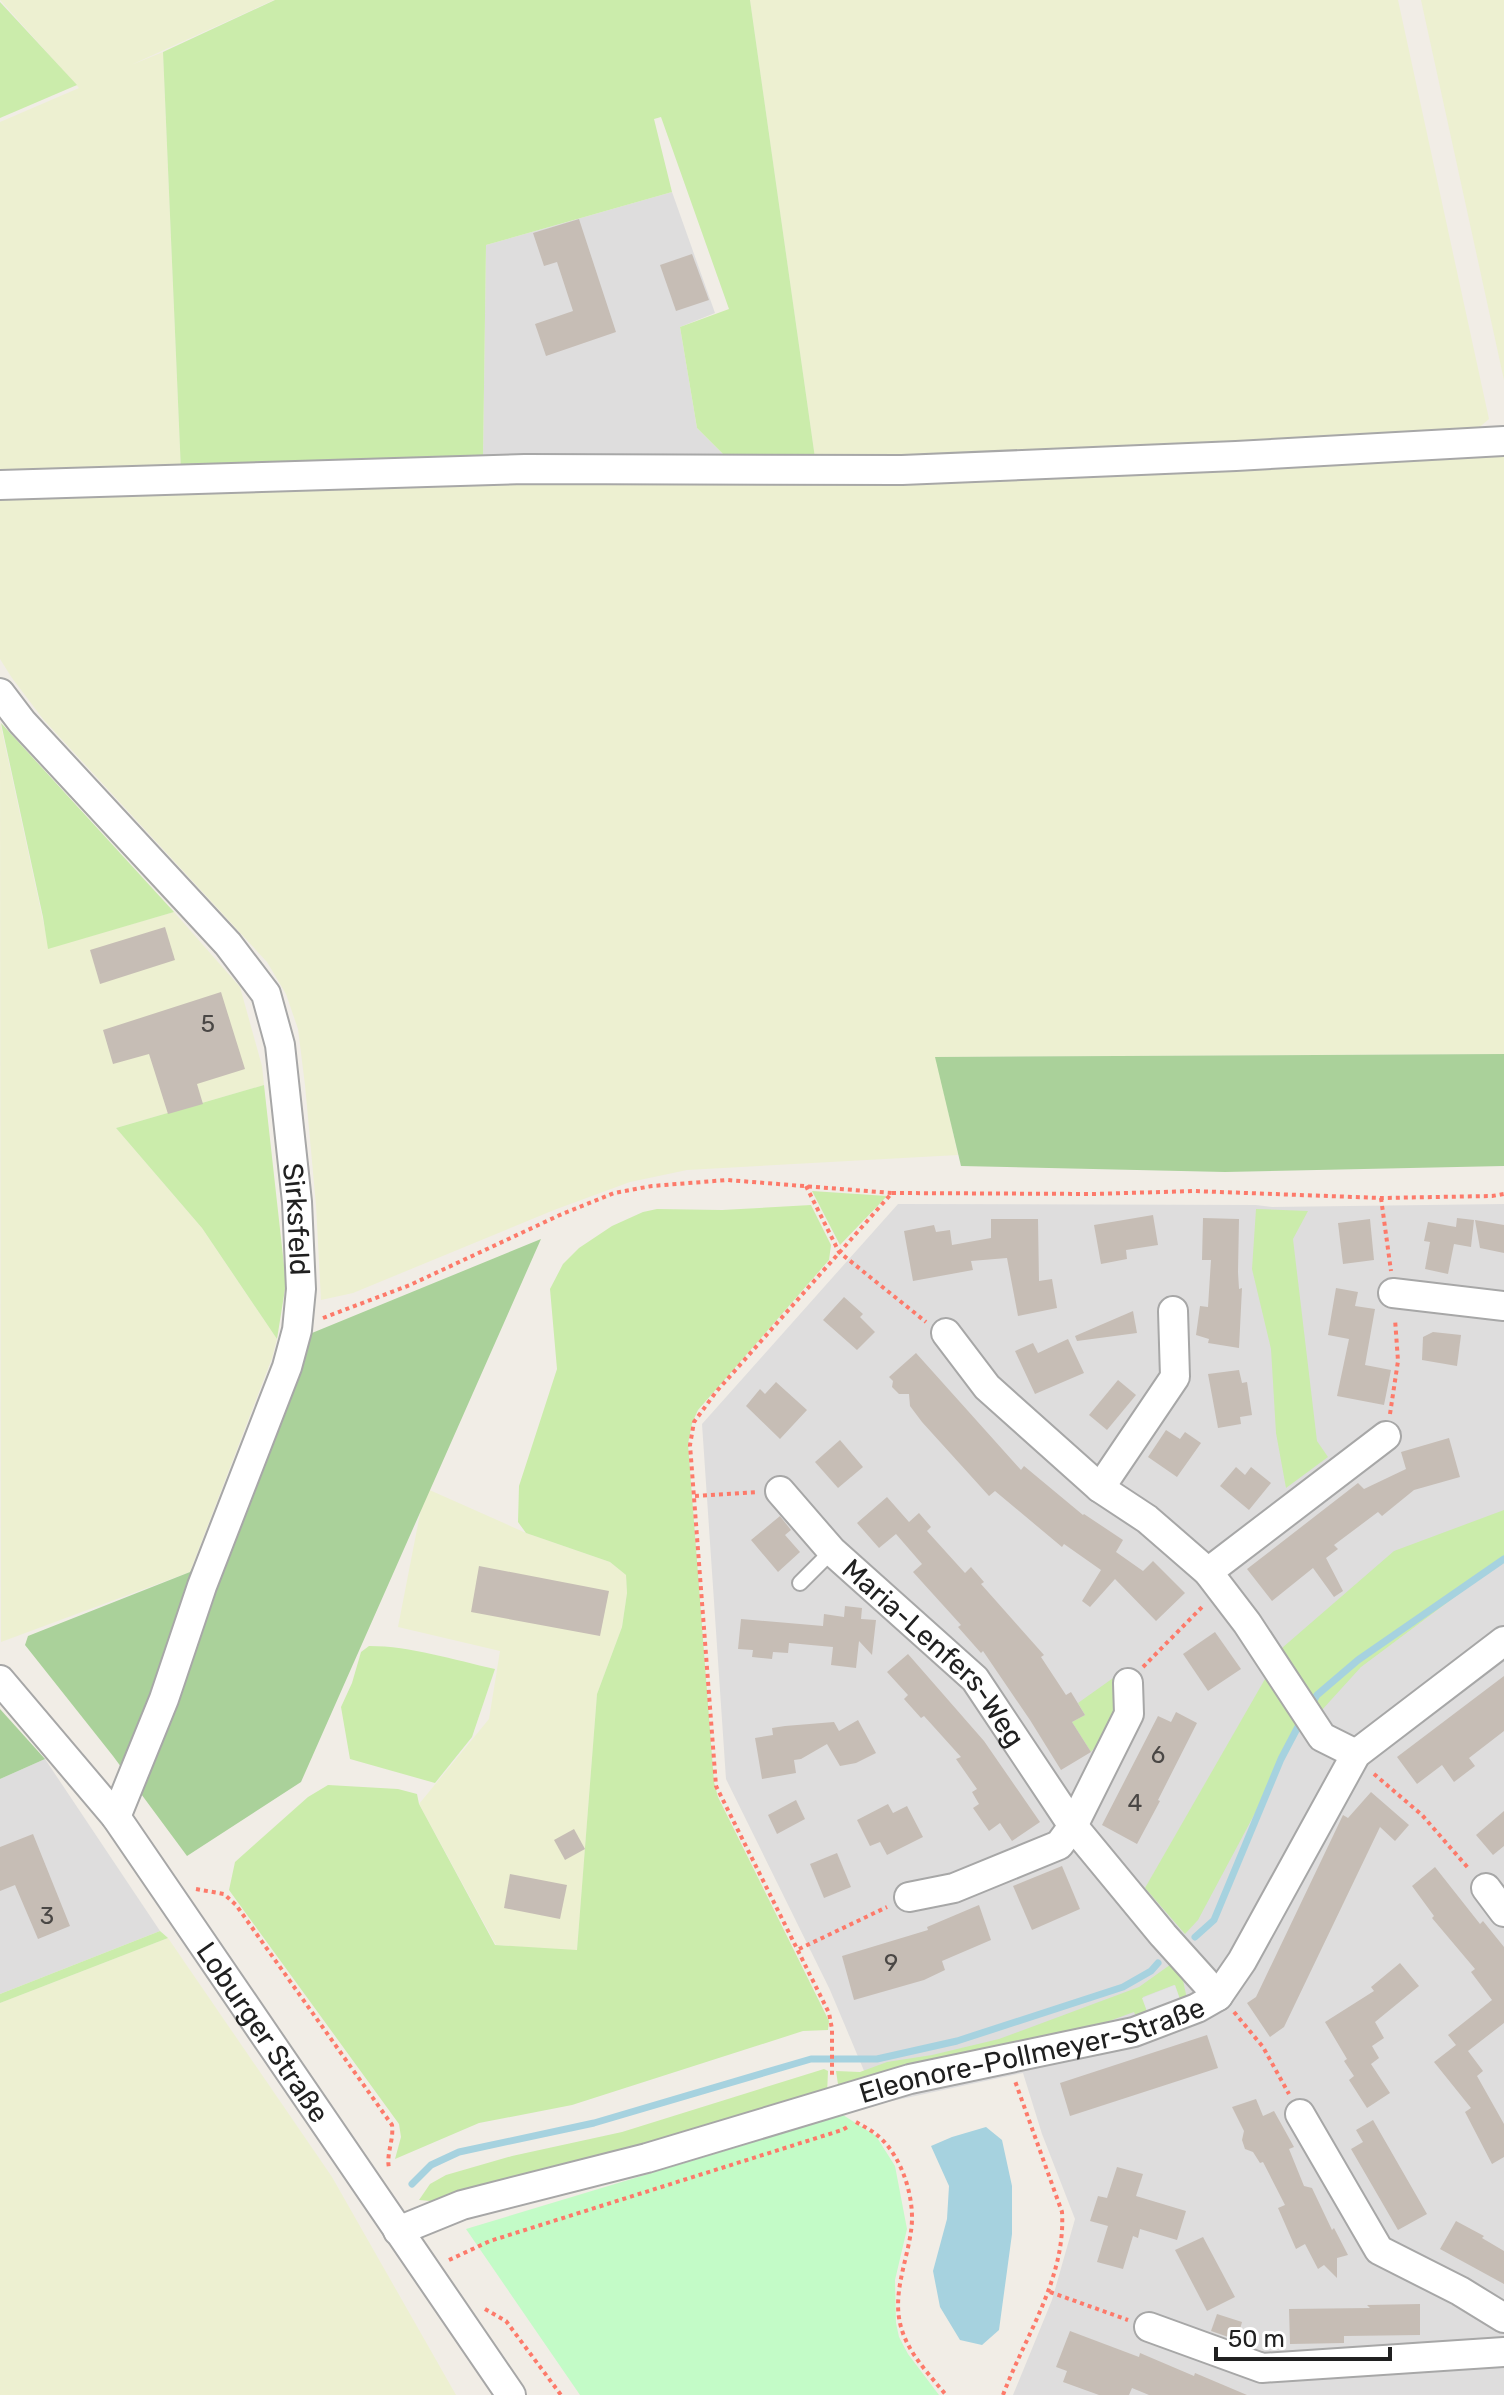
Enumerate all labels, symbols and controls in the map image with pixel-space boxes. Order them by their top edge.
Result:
house number: 5 [201,1010,215,1038]
street label: Sirksfeld [276,1161,316,1276]
street label: Maria-Lenfers-Weg [835,1552,1031,1753]
house number: 6 [1151,1741,1165,1769]
house number: 4 [1128,1789,1143,1817]
house number: 3 [40,1902,54,1930]
street label: Loburger Straße [189,1936,336,2129]
house number: 9 [884,1949,898,1977]
street label: Eleonore-Pollmeyer-Straße [855,1991,1209,2110]
scale bar [1216,2311,1390,2361]
text: 50 m [1228,2325,1285,2353]

